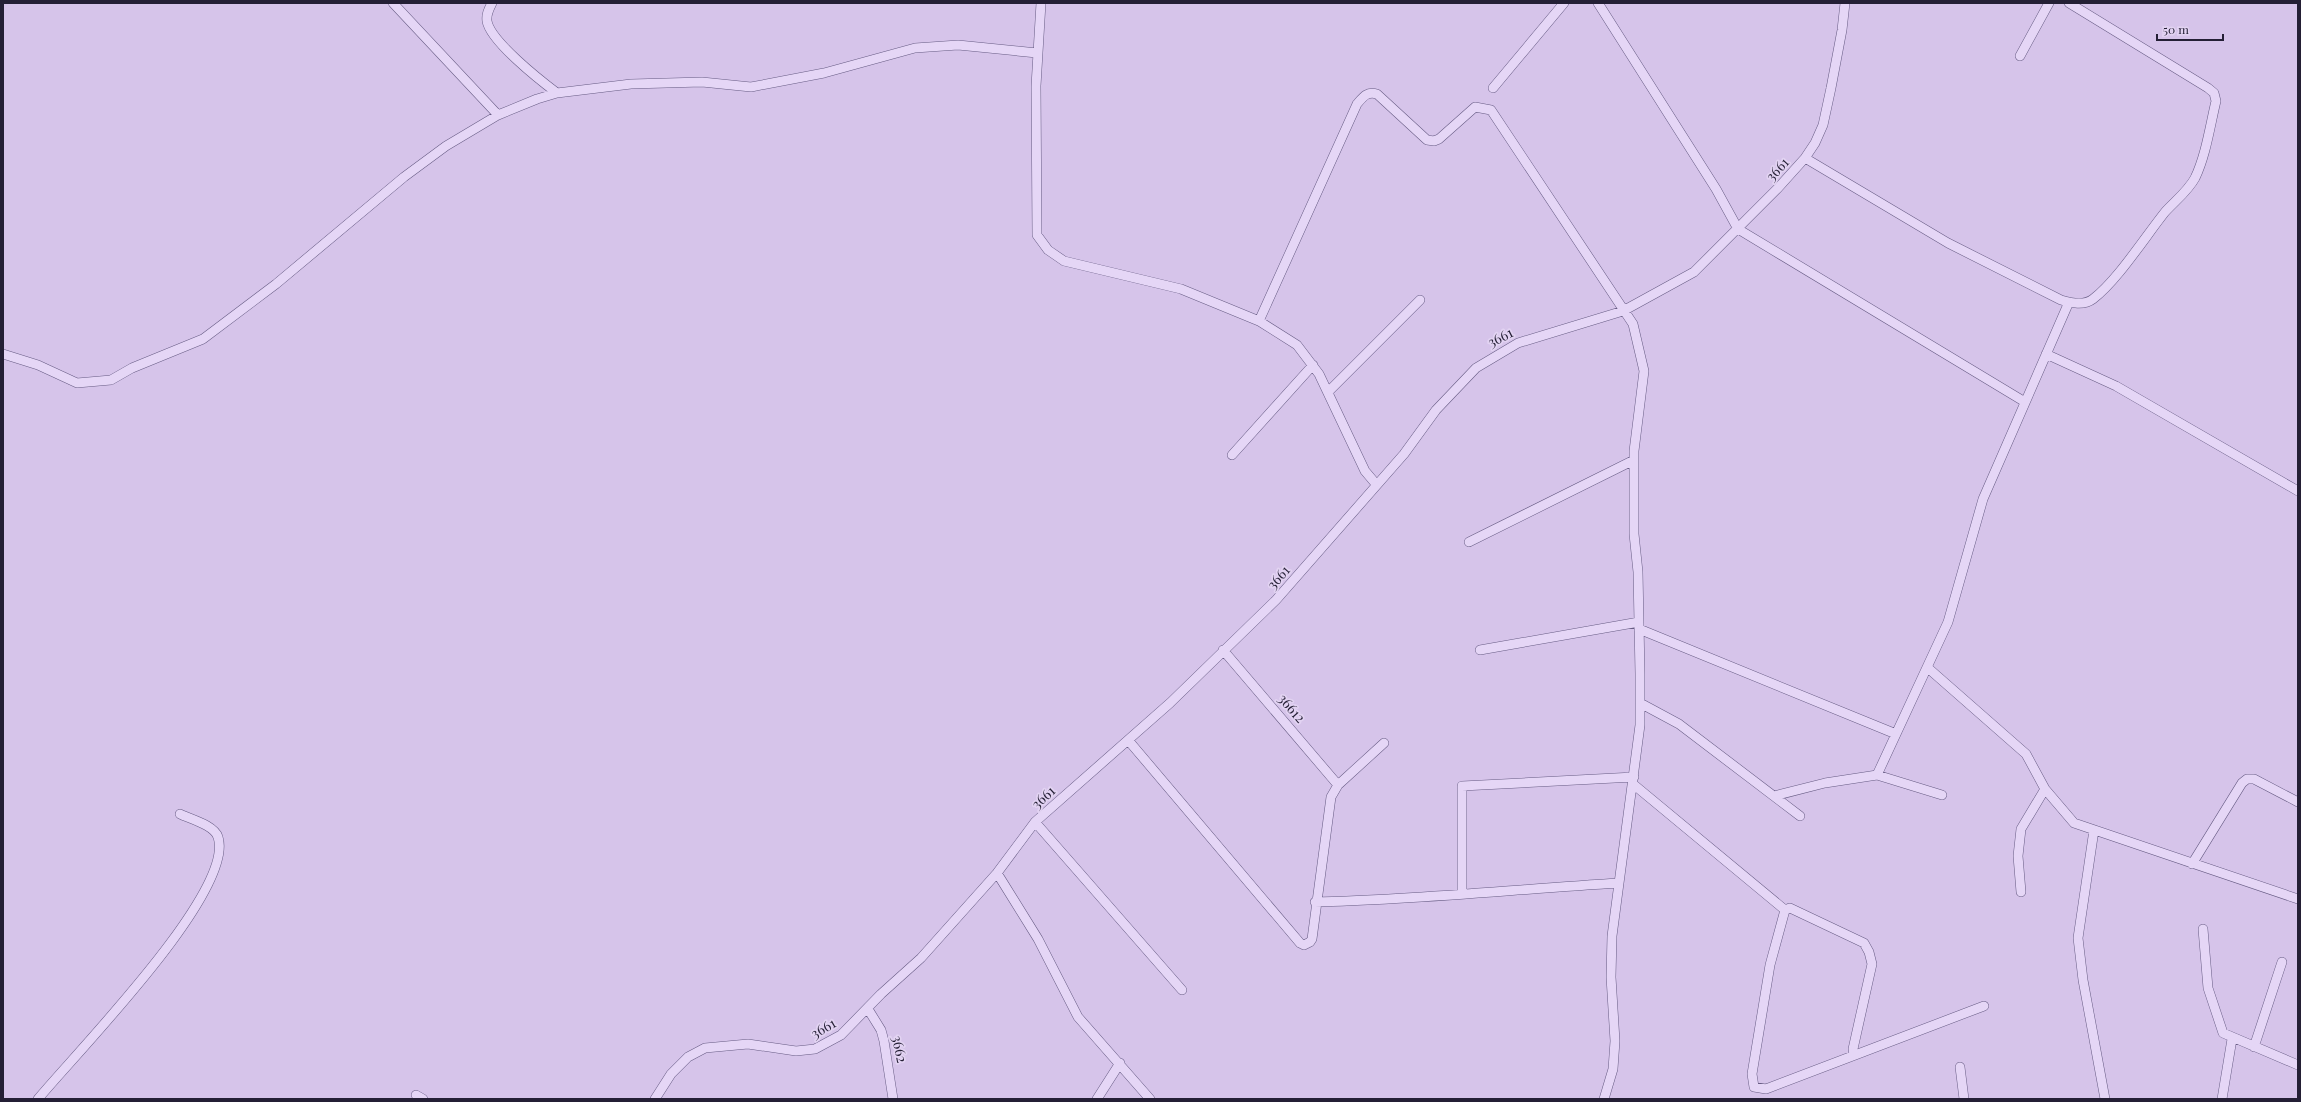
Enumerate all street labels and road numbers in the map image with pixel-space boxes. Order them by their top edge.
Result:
street label: 3661 [1761,153,1793,185]
street label: 3661 [1484,323,1516,351]
street label: 3661 [1262,561,1294,593]
street label: 36612 [1274,689,1310,727]
street label: 3661 [1027,781,1059,813]
street label: 3661 [807,1013,839,1043]
street label: 3662 [888,1034,912,1065]

